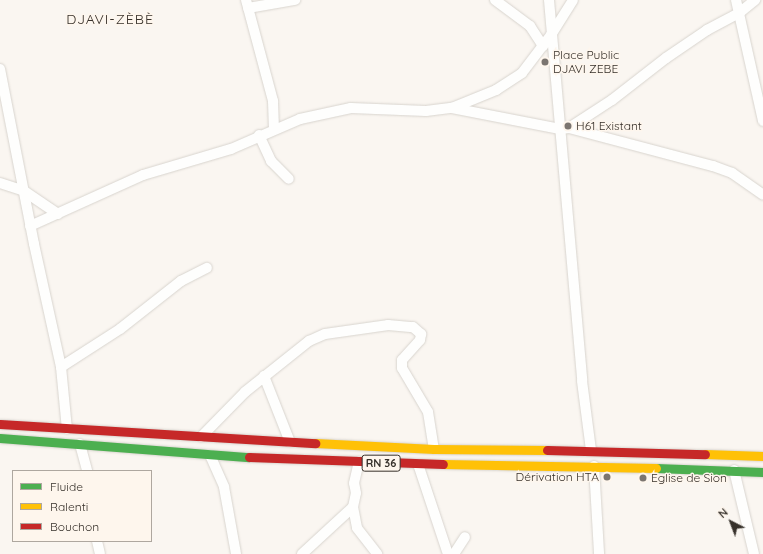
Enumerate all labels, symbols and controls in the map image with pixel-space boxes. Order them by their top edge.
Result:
district label: DJAVI-ZÈBÈ [66,11,154,27]
place label: Place Public DJAVI ZEBE [553,48,619,76]
marker: Place Public DJAVI ZEBE [540,57,550,67]
place label: H61 Existant [576,119,642,133]
marker: H61 Existant [563,121,573,131]
road number: RN 36 [361,454,401,472]
legend [12,470,152,542]
place label: Dérivation HTA [516,470,599,484]
place label: Eglise de Sion [651,471,727,485]
marker: Dérivation HTA [602,472,612,482]
marker: Eglise de Sion [638,473,648,483]
text: Fluide [50,479,83,494]
text: Ralenti [50,499,88,514]
north arrow [711,502,751,542]
text: N [715,505,731,521]
text: Bouchon [50,519,99,534]

